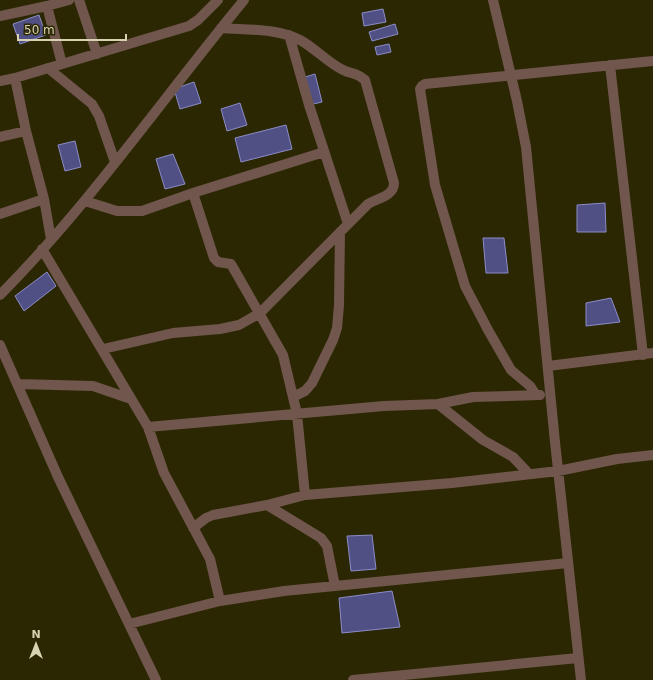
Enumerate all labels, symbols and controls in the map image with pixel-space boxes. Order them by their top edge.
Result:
scale bar [18,16,126,42]
text: 50 m [24,23,55,37]
north arrow [16,624,56,664]
text: N [31,628,41,641]

